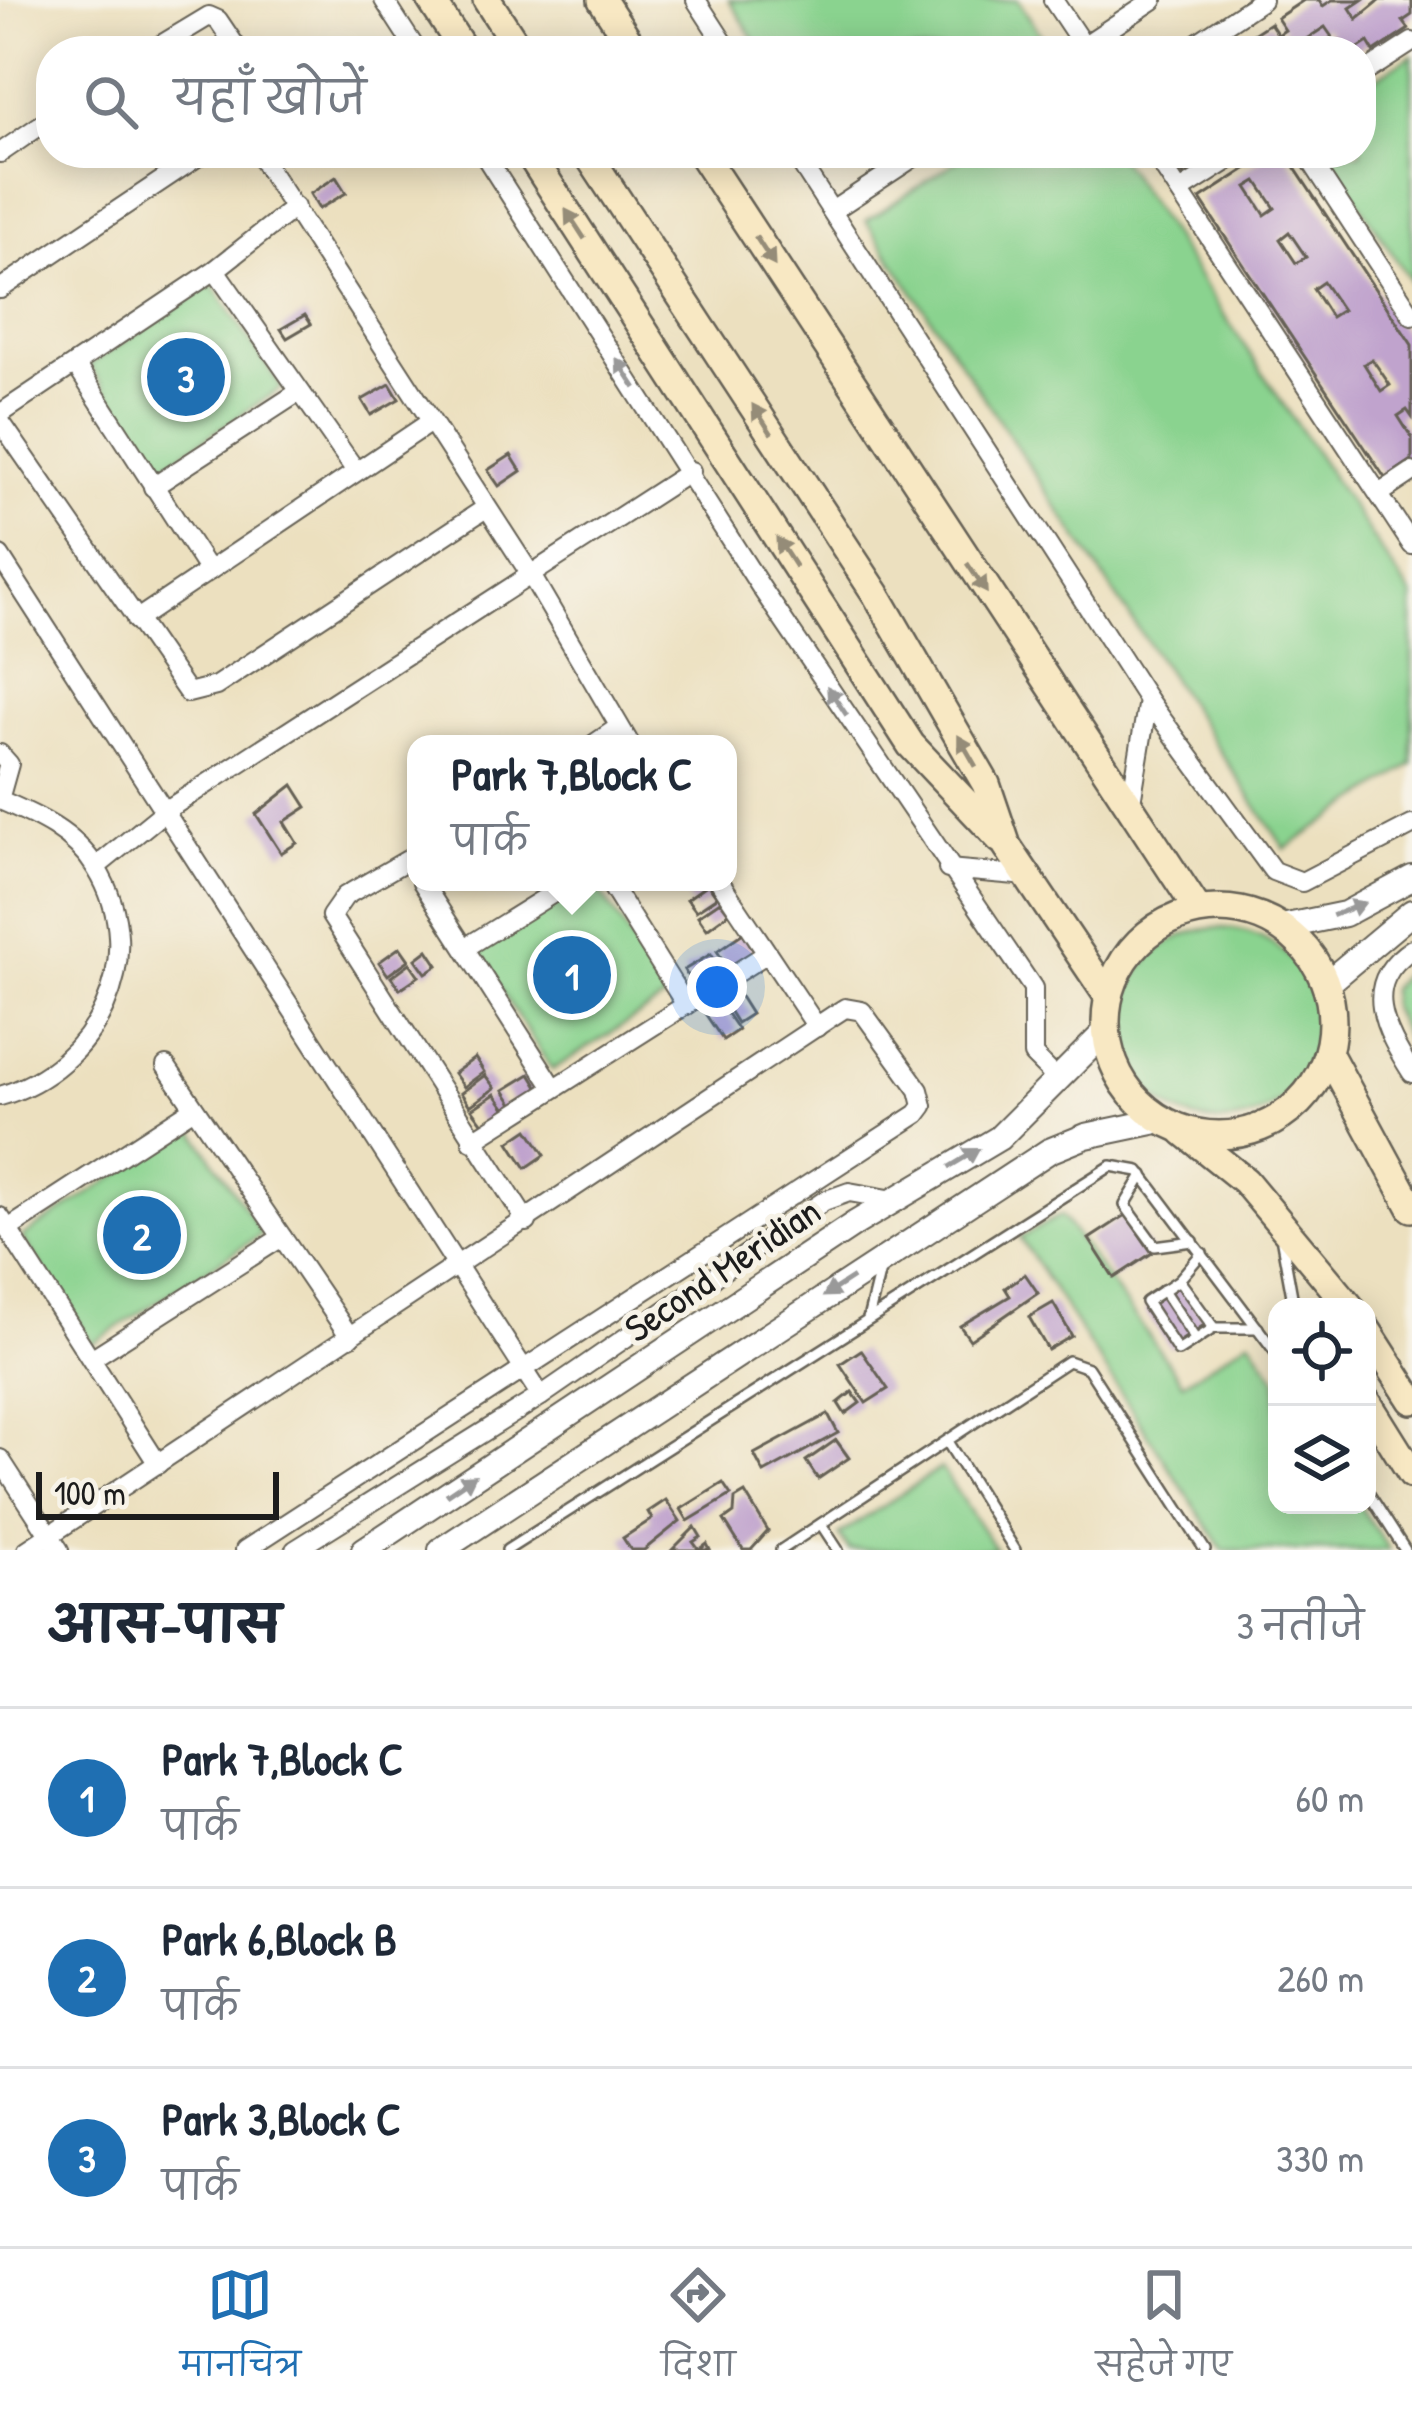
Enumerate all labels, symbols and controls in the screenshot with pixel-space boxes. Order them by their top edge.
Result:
search box [36,36,1376,168]
text: यहाँ खोजें [174,67,366,128]
icon: search [78,69,144,135]
one-way arrow [565,208,587,241]
one-way arrow [753,235,775,268]
pin: 3 [147,332,225,422]
one-way arrow [616,357,638,390]
one-way arrow [751,403,773,435]
one-way arrow [776,536,798,569]
one-way arrow [966,562,988,595]
one-way arrow [826,685,849,718]
one-way arrow [957,734,978,767]
popup [407,735,737,891]
text: Park 7,Block C [451,743,693,804]
text: पार्क [451,813,528,866]
one-way arrow [1332,899,1368,918]
pin: 1 [533,930,611,1020]
your location [687,957,747,1017]
one-way arrow [947,1149,981,1170]
street label: Second Meridian [613,1184,830,1354]
pin: 2 [103,1190,181,1280]
one-way arrow [822,1276,855,1298]
map controls [1268,1298,1376,1514]
button: locate [1268,1298,1376,1406]
button: layers [1268,1406,1376,1514]
scale bar [36,1466,279,1519]
text: 100 m [54,1471,126,1515]
one-way arrow [445,1475,478,1497]
text: आस-पास [48,1589,281,1658]
text: 3 नतीजे [1236,1598,1364,1651]
text: Park 7,Block C [162,1728,403,1789]
text: 1 [80,1771,94,1824]
text: 60 m [1295,1771,1364,1824]
text: पार्क [162,1798,239,1851]
text: Park 6,Block B [162,1908,397,1969]
text: 2 [78,1951,96,2004]
text: 260 m [1277,1951,1364,2004]
text: पार्क [162,1978,239,2031]
text: Park 3,Block C [162,2088,401,2149]
text: 3 [78,2131,96,2184]
text: 330 m [1276,2131,1364,2184]
text: पार्क [162,2158,239,2211]
tab: मानचित्र [180,2262,301,2401]
tab: दिशा [661,2262,736,2401]
tab: सहेजे गए [1096,2262,1232,2401]

